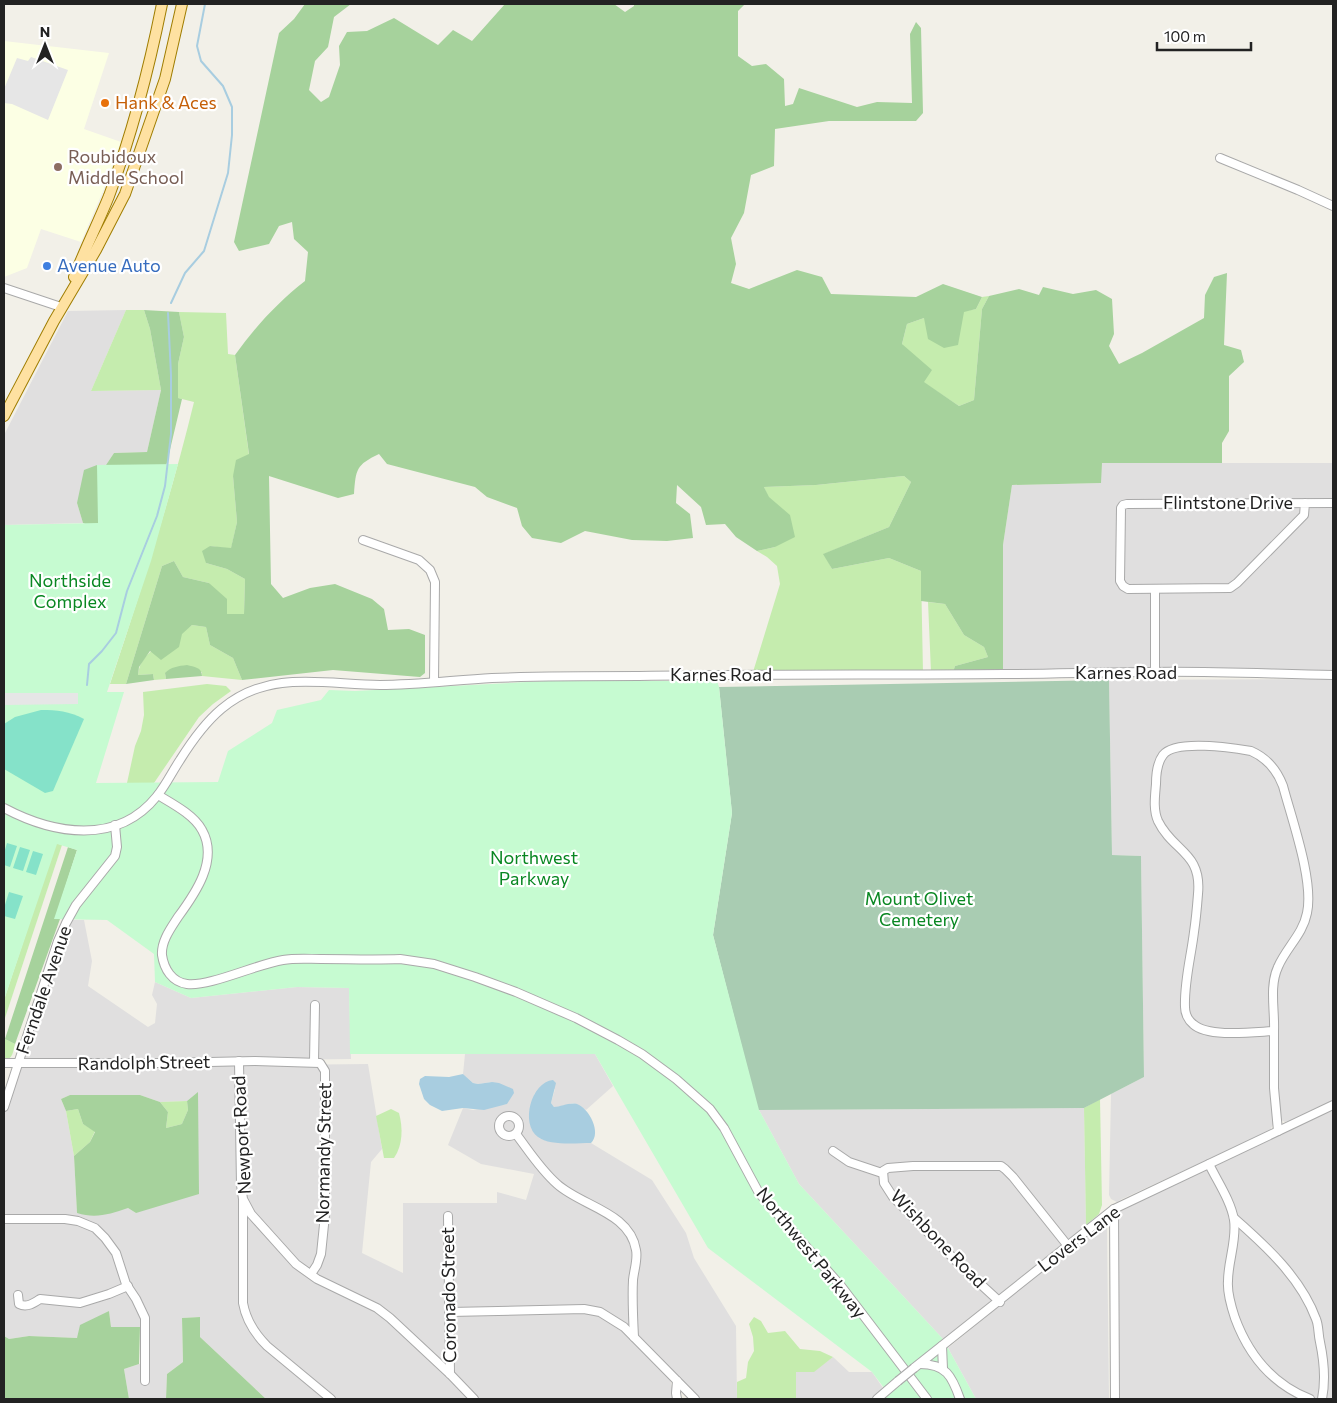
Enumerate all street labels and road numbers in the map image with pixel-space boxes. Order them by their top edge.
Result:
street label: Flintstone Drive [1163,491,1293,513]
street label: Karnes Road [1075,661,1177,683]
street label: Karnes Road [670,663,772,685]
street label: Ferndale Avenue [11,923,75,1057]
street label: Randolph Street [77,1050,211,1074]
street label: Newport Road [227,1075,255,1195]
street label: Normandy Street [311,1082,335,1224]
street label: Northwest Parkway [752,1183,871,1322]
street label: Wishbone Road [886,1185,991,1292]
street label: Lovers Lane [1033,1200,1124,1276]
street label: Coronado Street [436,1227,460,1363]

